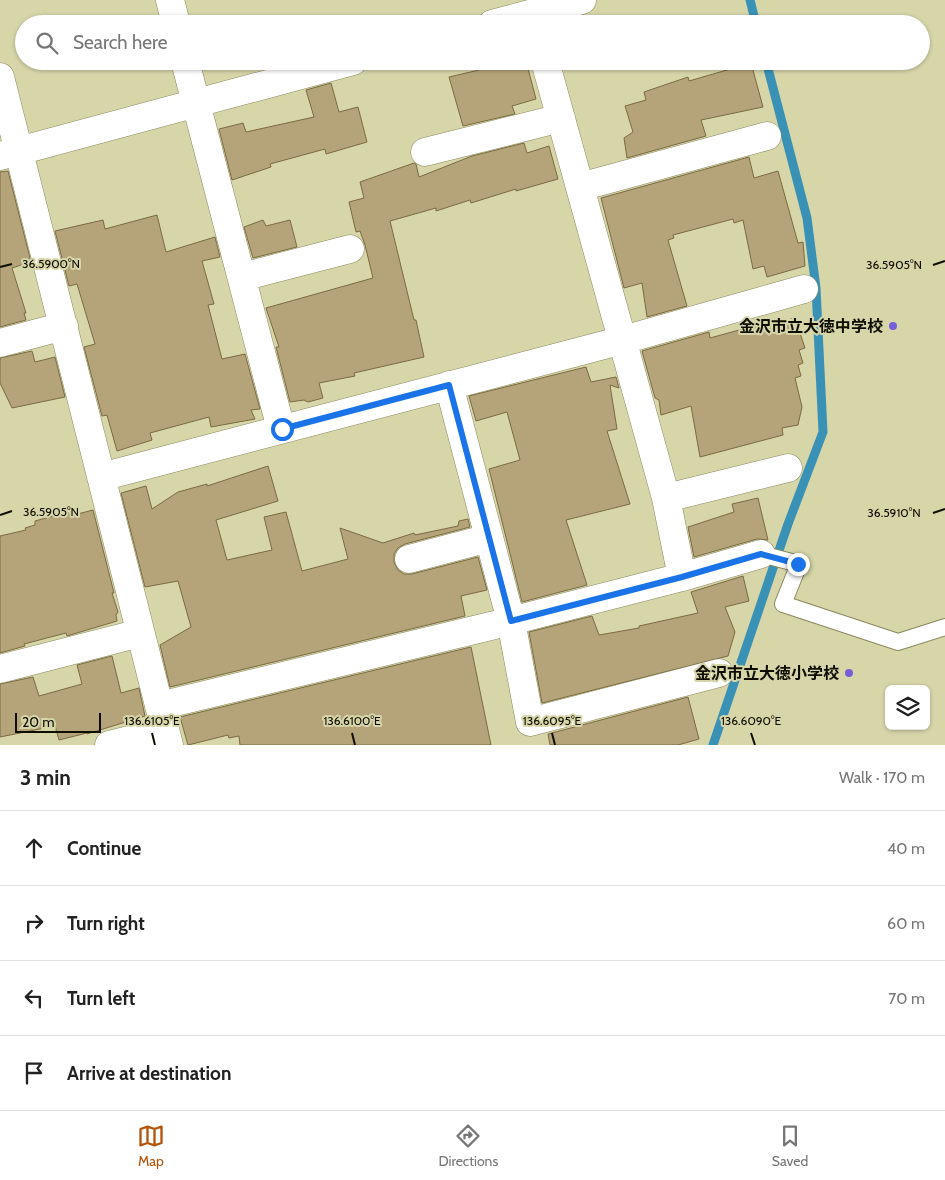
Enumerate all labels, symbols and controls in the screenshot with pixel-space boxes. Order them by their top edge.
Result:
search box [15,15,930,70]
icon: search [33,29,61,57]
text: Search here [73,31,167,54]
text: 36.5900°N [22,256,80,271]
text: 36.5905°N [866,257,922,272]
place label: 金沢市立大徳中学校 [739,317,883,336]
marker: 金沢市立大徳中学校 [887,320,899,332]
route start [271,418,294,441]
text: 36.5905°N [23,504,79,519]
text: 36.5910°N [867,505,921,520]
route end [787,553,810,576]
place label: 金沢市立大徳小学校 [695,664,839,683]
marker: 金沢市立大徳小学校 [843,667,855,679]
map controls [885,685,930,730]
button: layers [885,685,930,730]
scale bar [15,710,101,733]
text: 20 m [22,713,55,731]
text: 136.6105°E [124,713,180,728]
text: 136.6100°E [323,713,381,728]
text: 136.6095°E [523,713,582,728]
text: 136.6090°E [721,713,781,728]
text: 3 min [20,765,71,790]
text: Walk · 170 m [839,768,925,787]
icon: ahead [20,834,48,862]
text: Continue [67,837,141,860]
text: 40 m [887,839,925,858]
icon: right [20,909,48,937]
text: Turn right [67,912,145,935]
text: 60 m [887,914,925,933]
icon: left [20,984,48,1012]
text: Turn left [67,987,135,1010]
text: 70 m [888,989,925,1008]
icon: arrive [20,1059,48,1087]
text: Arrive at destination [67,1062,231,1085]
tab: Map [137,1122,165,1170]
tab: Directions [438,1122,498,1170]
tab: Saved [772,1122,808,1170]

